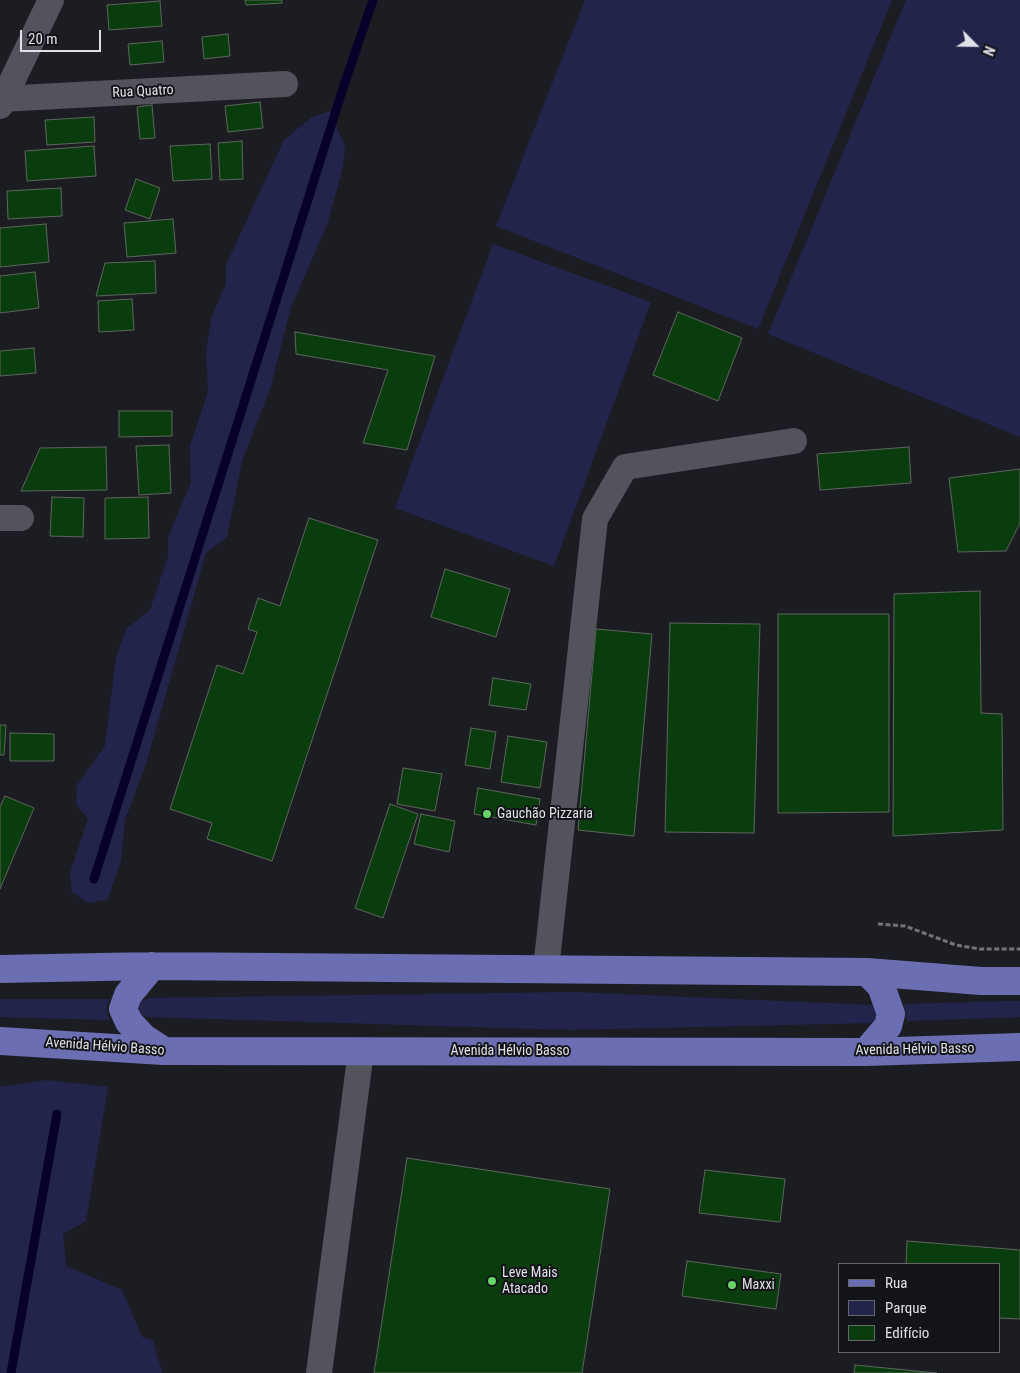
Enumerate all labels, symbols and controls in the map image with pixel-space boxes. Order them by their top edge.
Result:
scale bar [22,20,104,52]
north arrow [950,20,1000,70]
text: 20 m [28,30,58,48]
text: N [980,44,998,58]
street label: Rua Quatro [112,82,174,102]
place label: Gauchão Pizzaria [497,806,593,822]
marker: Gauchão Pizzaria [481,808,493,820]
street label: Avenida Hélvio Basso [45,1034,165,1060]
street label: Avenida Hélvio Basso [855,1041,975,1059]
street label: Avenida Hélvio Basso [450,1043,570,1059]
legend [838,1263,1000,1353]
place label: Leve Mais Atacado [502,1265,558,1298]
text: Rua [885,1274,907,1292]
marker: Leve Mais Atacado [486,1275,498,1287]
place label: Maxxi [742,1277,775,1293]
marker: Maxxi [726,1279,738,1291]
text: Parque [885,1299,927,1317]
text: Edifício [885,1324,929,1342]

